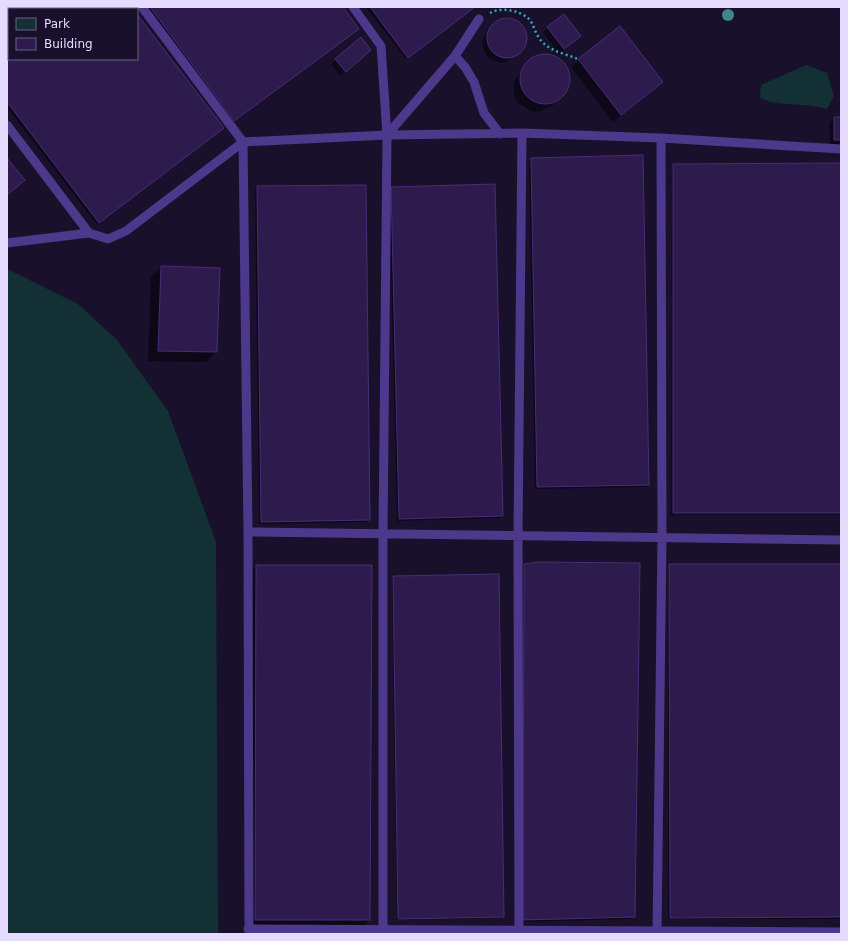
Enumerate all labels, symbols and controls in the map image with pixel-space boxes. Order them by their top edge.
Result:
legend [8,8,138,60]
text: Park [44,17,70,31]
text: Building [44,37,93,51]

